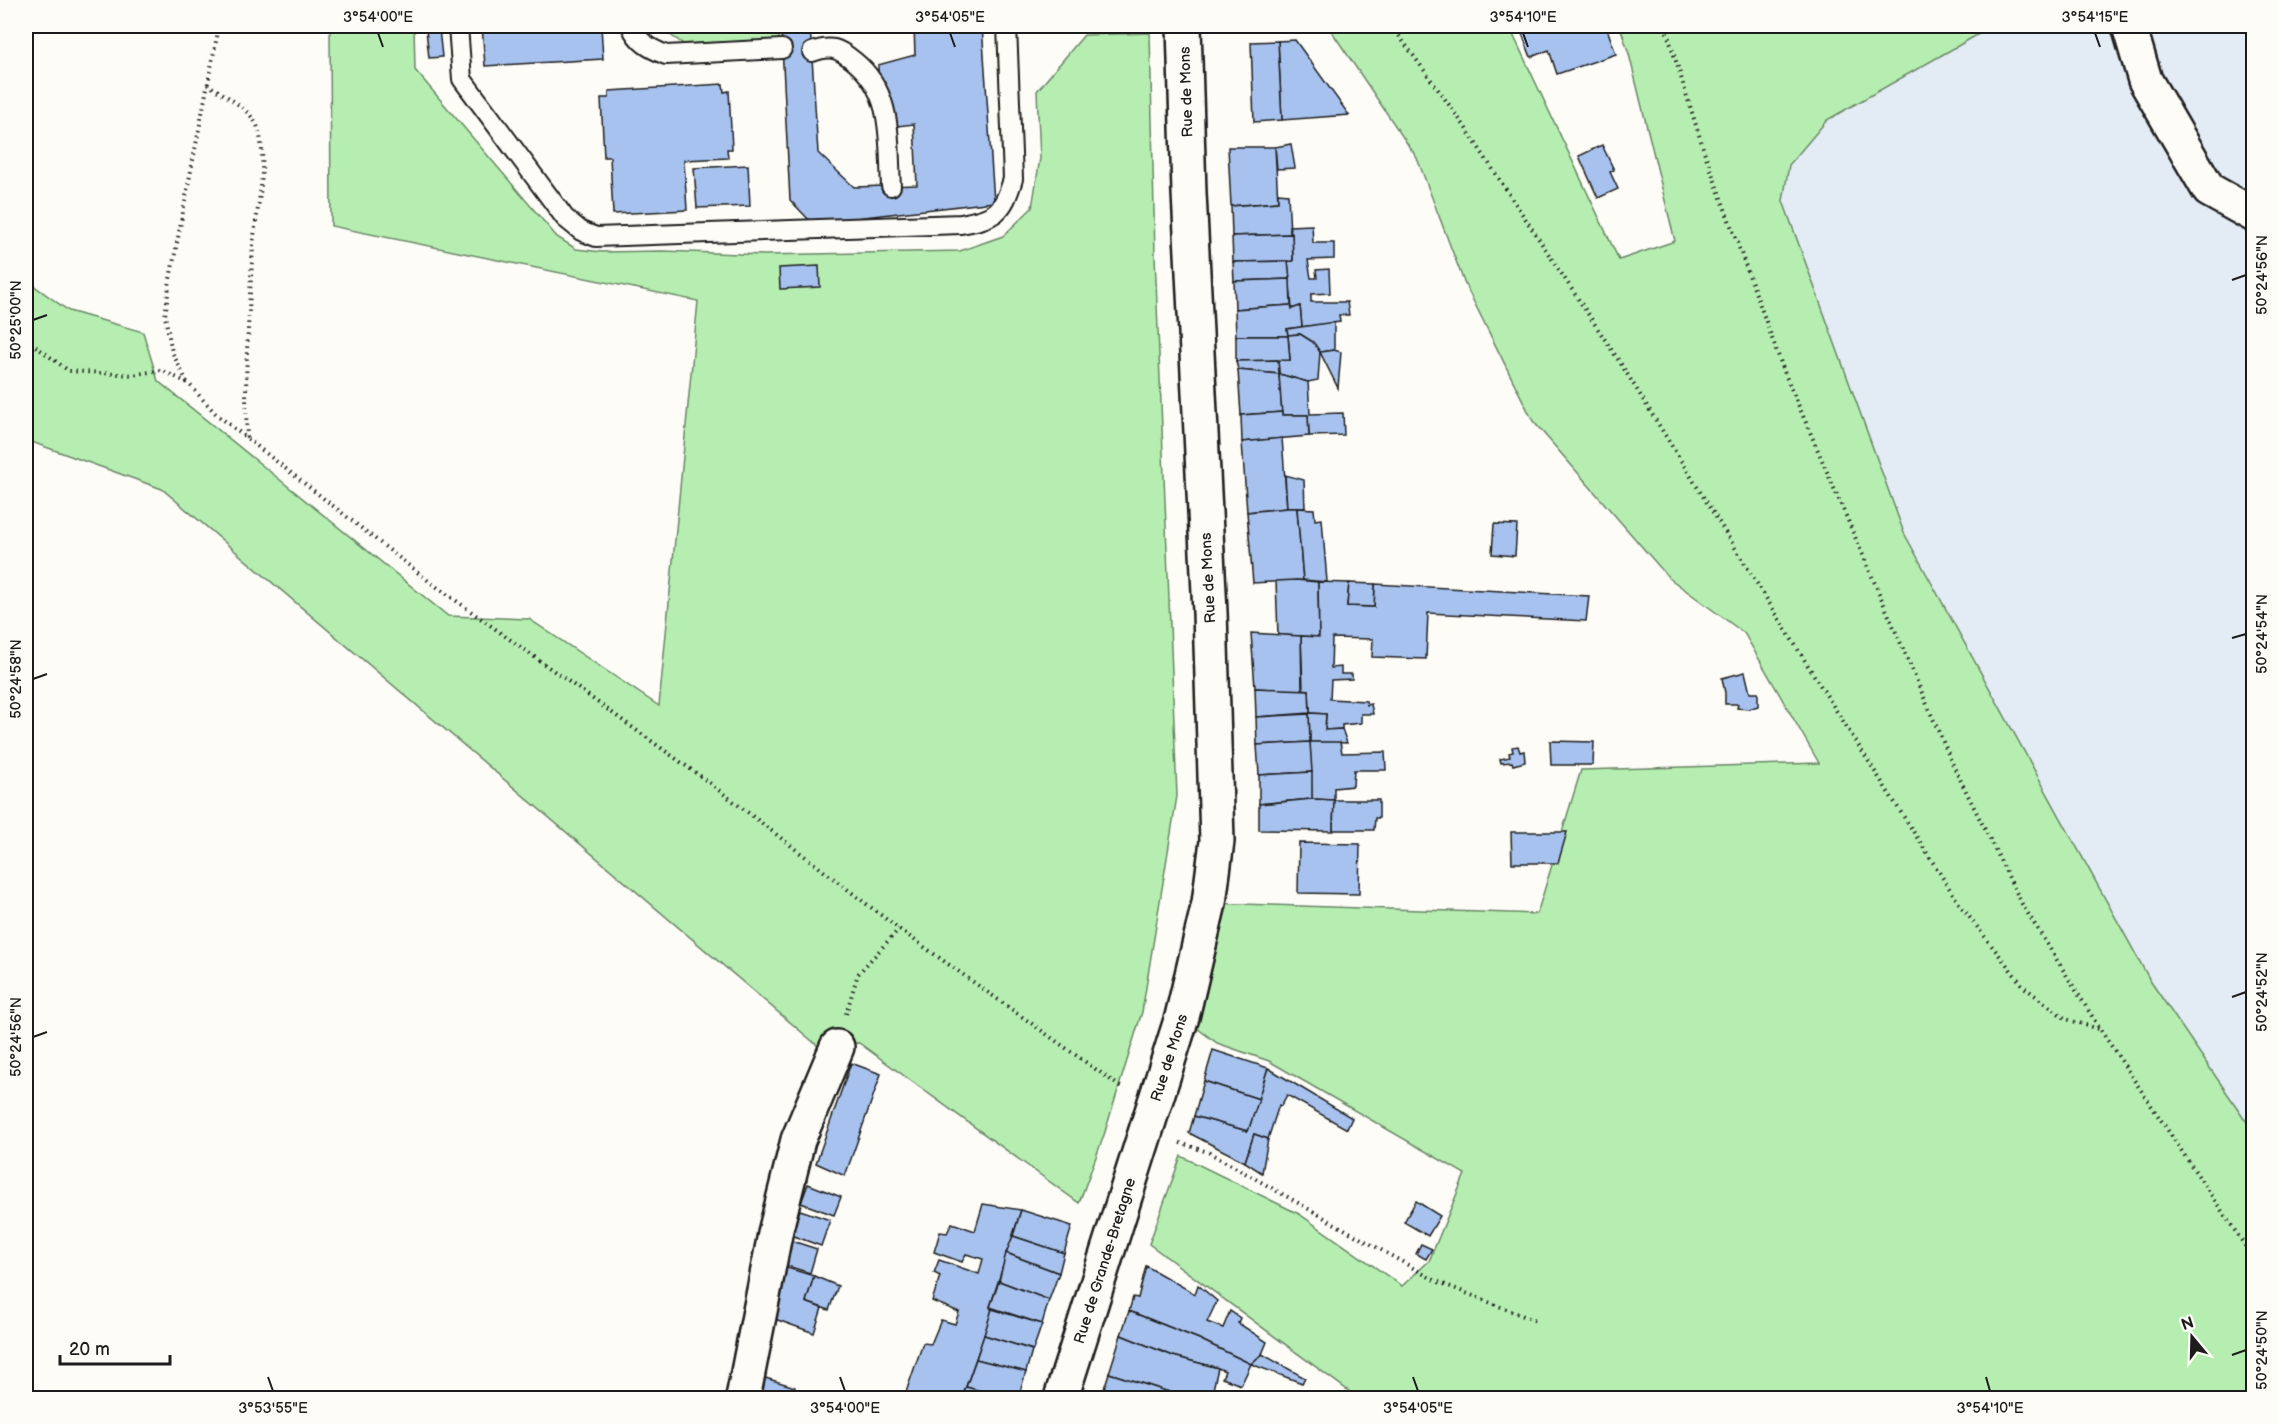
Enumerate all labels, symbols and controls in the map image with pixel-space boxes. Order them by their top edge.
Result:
text: 3°54'00"E [343,8,413,27]
text: 3°54'05"E [915,8,985,27]
text: 3°54'10"E [1489,8,1557,27]
text: 3°54'15"E [2062,8,2129,27]
street label: Rue de Mons [1175,46,1198,138]
text: 50°24'56"N [2253,235,2272,315]
text: 50°25'00"N [7,280,26,360]
street label: Rue de Mons [1197,532,1220,624]
text: 50°24'54"N [2253,594,2272,674]
text: 50°24'58"N [7,639,26,719]
text: 50°24'52"N [2253,952,2272,1032]
text: 50°24'56"N [7,997,26,1077]
street label: Rue de Mons [1147,1011,1193,1104]
street label: Rue de Grande-Bretagne [1070,1176,1140,1346]
north arrow [2162,1307,2222,1367]
text: 50°24'50"N [2253,1310,2272,1390]
text: N [2179,1313,2196,1335]
scale bar [60,1328,170,1366]
text: 20 m [69,1339,110,1360]
text: 3°53'55"E [238,1399,308,1418]
text: 3°54'00"E [810,1399,880,1418]
text: 3°54'05"E [1383,1399,1453,1418]
text: 3°54'10"E [1956,1399,2024,1418]

